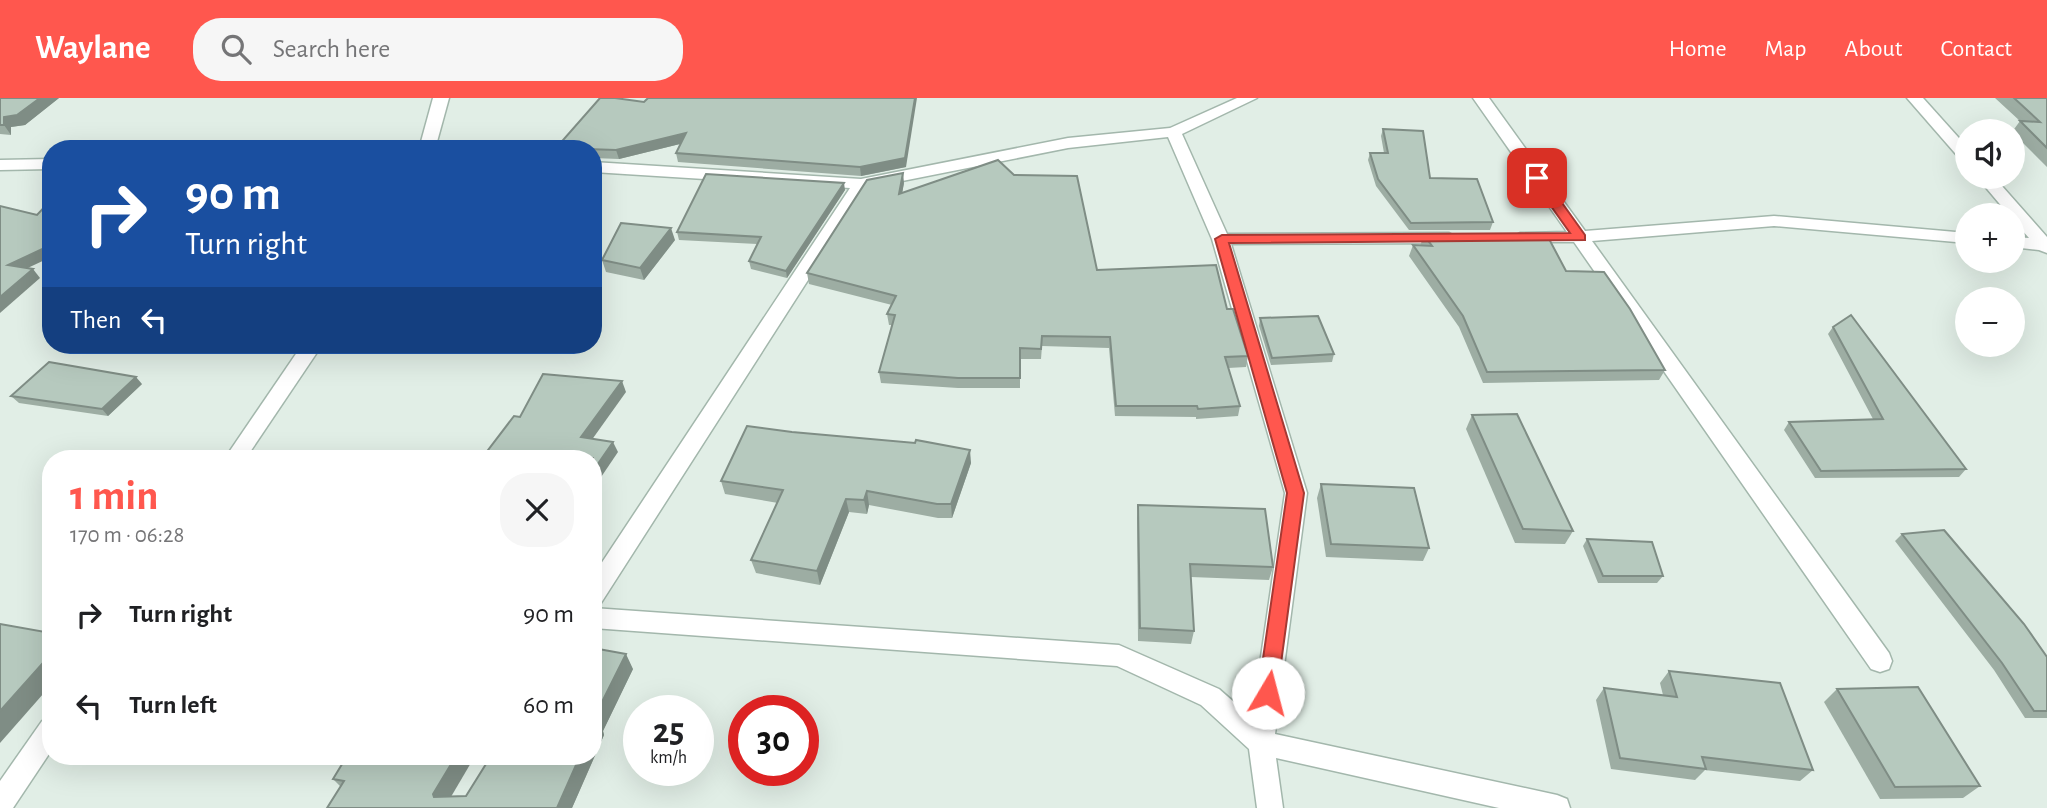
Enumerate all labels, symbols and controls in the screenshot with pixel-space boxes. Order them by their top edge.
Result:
search box [193,18,683,81]
icon: search [217,30,255,68]
text: Waylane [35,32,151,65]
text: Search here [273,36,390,62]
text: Home [1669,37,1727,61]
text: Map [1765,37,1807,61]
text: About [1845,37,1902,61]
text: Contact [1940,37,2012,61]
map controls [1955,119,2025,357]
button: sound [1955,119,2025,189]
pin [1507,148,1567,208]
icon: arrive [1518,159,1556,197]
icon: right [70,168,161,259]
text: 90 m [185,170,281,219]
button: + [1955,203,2025,273]
text: Turn right [185,228,307,260]
button: − [1955,287,2025,357]
icon: left [135,301,173,339]
text: Then [70,307,121,333]
button: close [500,473,574,547]
text: 1 min [70,475,159,517]
text: 170 m · 06:28 [70,524,184,547]
icon: right [70,596,108,634]
text: Turn right [129,601,232,627]
text: 90 m [523,601,574,627]
position arrow [1231,656,1305,730]
icon: left [70,687,108,725]
text: Turn left [129,692,217,718]
text: 60 m [523,692,574,718]
speed limit sign: 30 [728,695,819,786]
text: 25 [653,714,684,749]
text: km/h [650,749,687,767]

